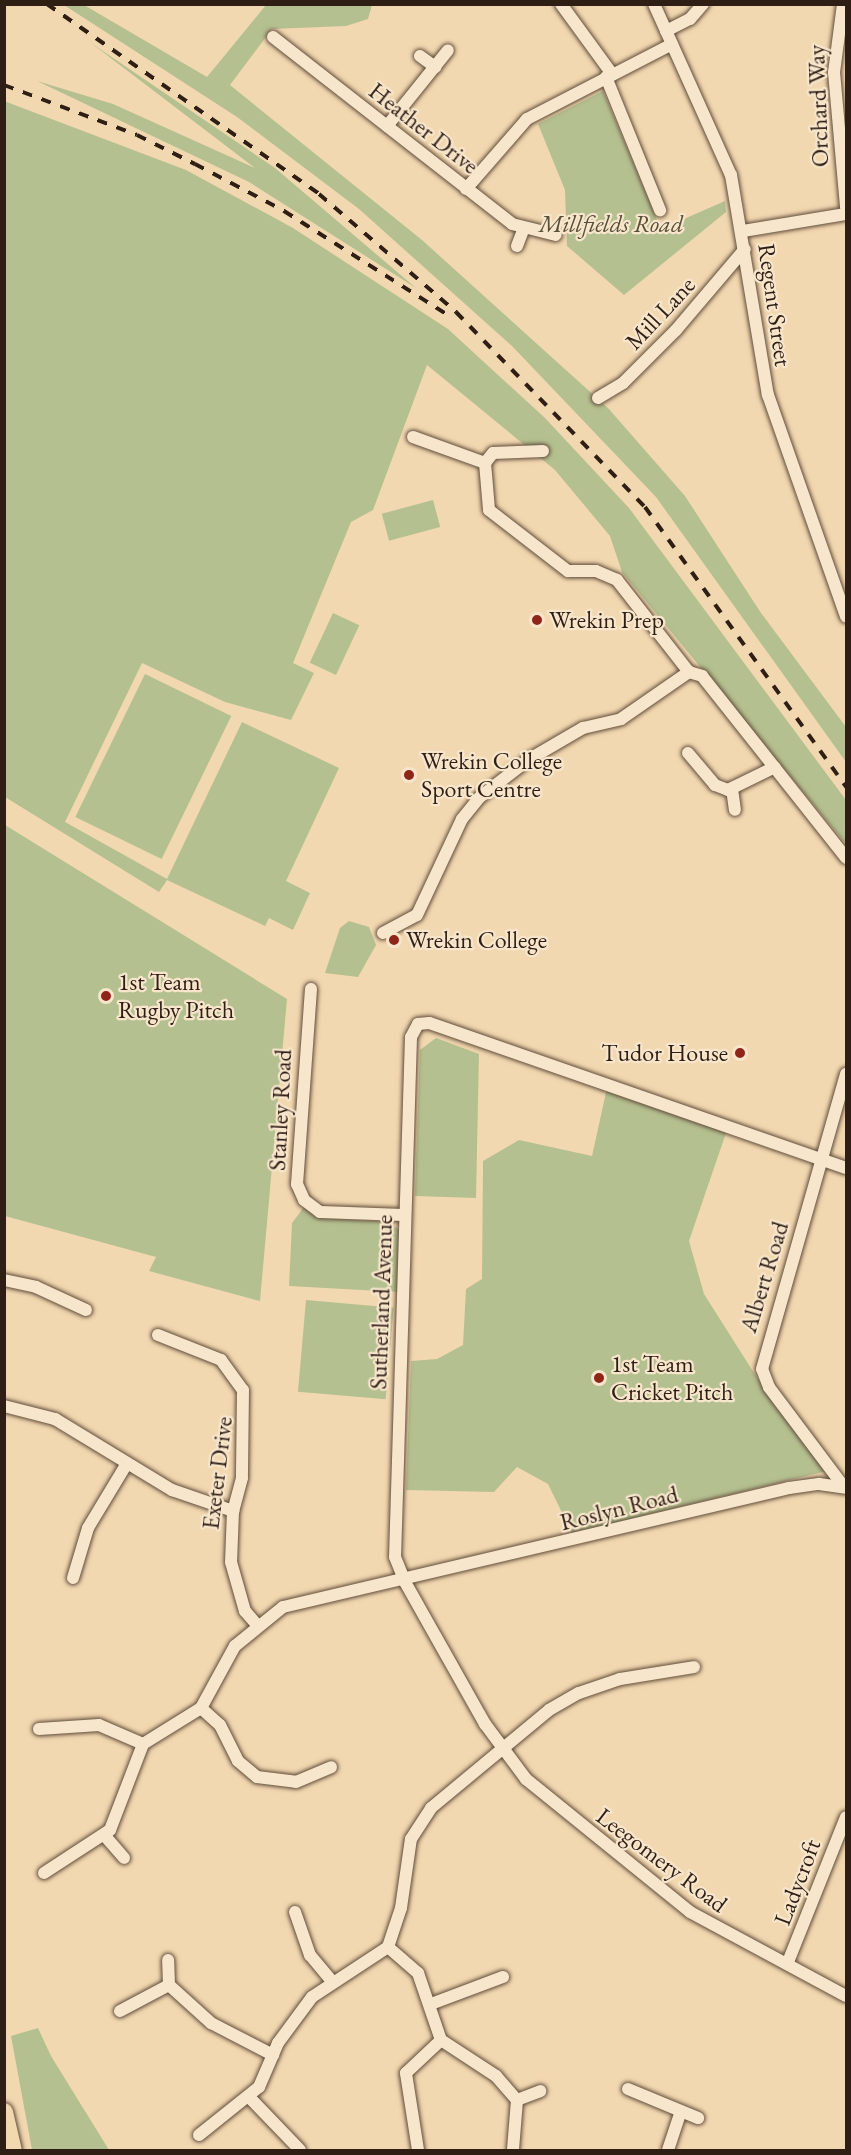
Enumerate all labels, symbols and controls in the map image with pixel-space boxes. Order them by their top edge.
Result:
street label: Orchard Way [801,44,835,168]
street label: Heather Drive [363,76,485,180]
park label: Millfields Road [539,210,683,238]
street label: Regent Street [752,242,798,368]
street label: Mill Lane [619,270,701,356]
place label: Wrekin Prep [549,606,664,634]
marker: Wrekin Prep [530,613,544,627]
place label: Wrekin College Sport Centre [421,747,562,803]
marker: Wrekin College Sport Centre [402,768,416,782]
place label: Wrekin College [406,926,547,954]
marker: Wrekin College [387,933,401,947]
place label: 1st Team Rugby Pitch [118,968,234,1024]
marker: 1st Team Rugby Pitch [99,989,113,1003]
place label: Tudor House [601,1039,728,1067]
marker: Tudor House [733,1046,747,1060]
street label: Stanley Road [262,1049,298,1171]
street label: Sutherland Avenue [364,1214,398,1390]
street label: Albert Road [733,1218,795,1336]
place label: 1st Team Cricket Pitch [611,1350,733,1406]
marker: 1st Team Cricket Pitch [592,1371,606,1385]
street label: Exeter Drive [196,1415,238,1531]
street label: Roslyn Road [557,1479,681,1537]
street label: Leegomery Road [591,1801,733,1919]
street label: Ladycroft [767,1835,827,1929]

